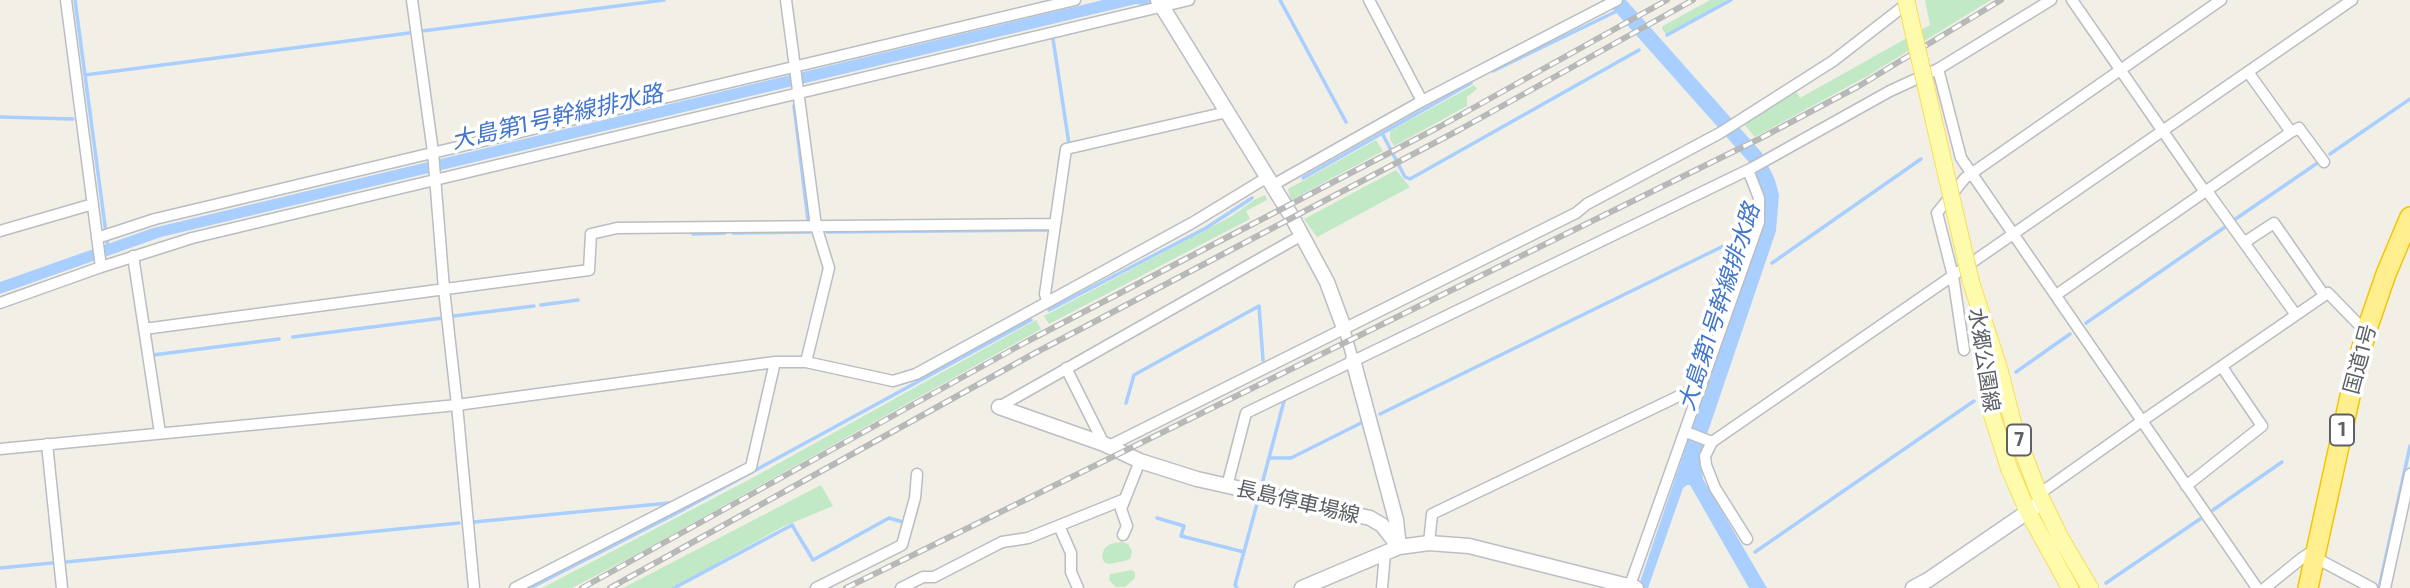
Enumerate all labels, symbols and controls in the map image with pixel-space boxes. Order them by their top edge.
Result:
water label: 大島第1号幹線排水路 [449,79,665,155]
water label: 大島第1号幹線排水路 [1672,200,1766,414]
street label: 水郷公園線 [1963,306,2005,414]
street label: 国道1号 [2339,321,2381,397]
road number: 1 [2330,414,2354,446]
road number: 7 [2007,424,2031,456]
street label: 長島停車場線 [1234,476,1362,528]

